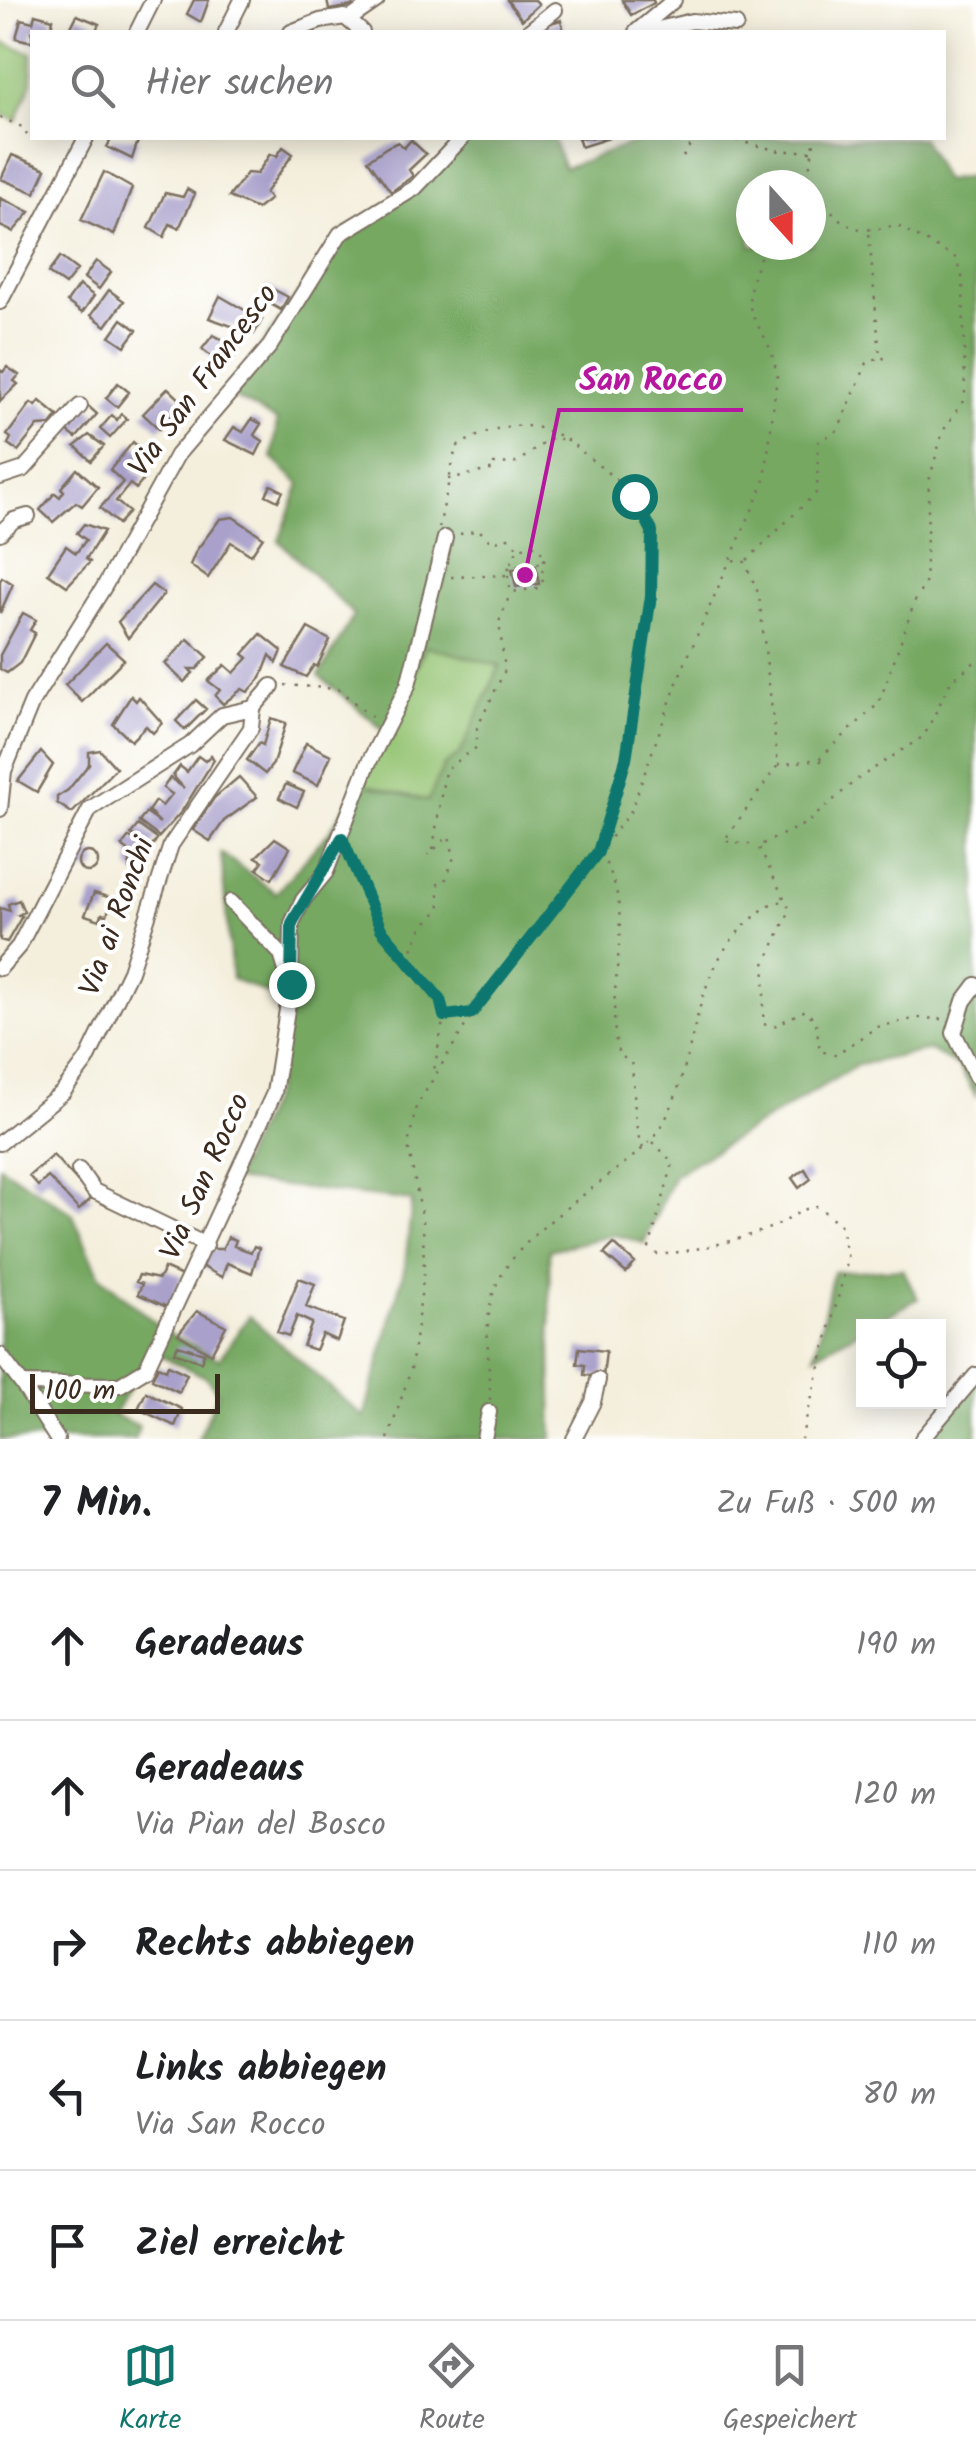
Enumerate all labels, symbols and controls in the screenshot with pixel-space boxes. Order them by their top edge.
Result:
search box [30,30,946,140]
text: Hier suchen [145,55,334,115]
icon: search [65,58,120,113]
north arrow [736,170,826,260]
street label: Via San Francesco [117,274,291,488]
callout: San Rocco [559,348,743,410]
text: San Rocco [579,356,723,407]
route start [612,474,658,520]
street label: Via ai Ronchi [67,829,170,1003]
route end [269,962,315,1008]
street label: Via San Rocco [148,1086,264,1268]
map controls [856,1319,946,1409]
button: locate [856,1319,946,1409]
scale bar [30,1369,220,1414]
text: 100 m [45,1369,115,1414]
text: 7 Min. [40,1471,152,1538]
text: Zu Fuß · 500 m [716,1479,936,1530]
text: Geradeaus [135,1615,304,1675]
icon: ahead [40,1618,95,1673]
text: 190 m [856,1620,936,1671]
text: Geradeaus [135,1740,304,1800]
icon: ahead [40,1768,95,1823]
text: 120 m [853,1770,936,1821]
text: Via Pian del Bosco [135,1800,386,1851]
text: Rechts abbiegen [135,1915,415,1975]
icon: right [40,1918,95,1973]
text: 110 m [862,1920,936,1971]
text: Links abbiegen [135,2040,387,2100]
icon: left [40,2068,95,2123]
text: 80 m [862,2070,936,2121]
text: Via San Rocco [135,2100,326,2151]
text: Ziel erreicht [135,2215,344,2275]
icon: arrive [40,2218,95,2273]
tab: Karte [119,2338,181,2443]
tab: Route [419,2338,485,2443]
tab: Gespeichert [723,2338,857,2443]

